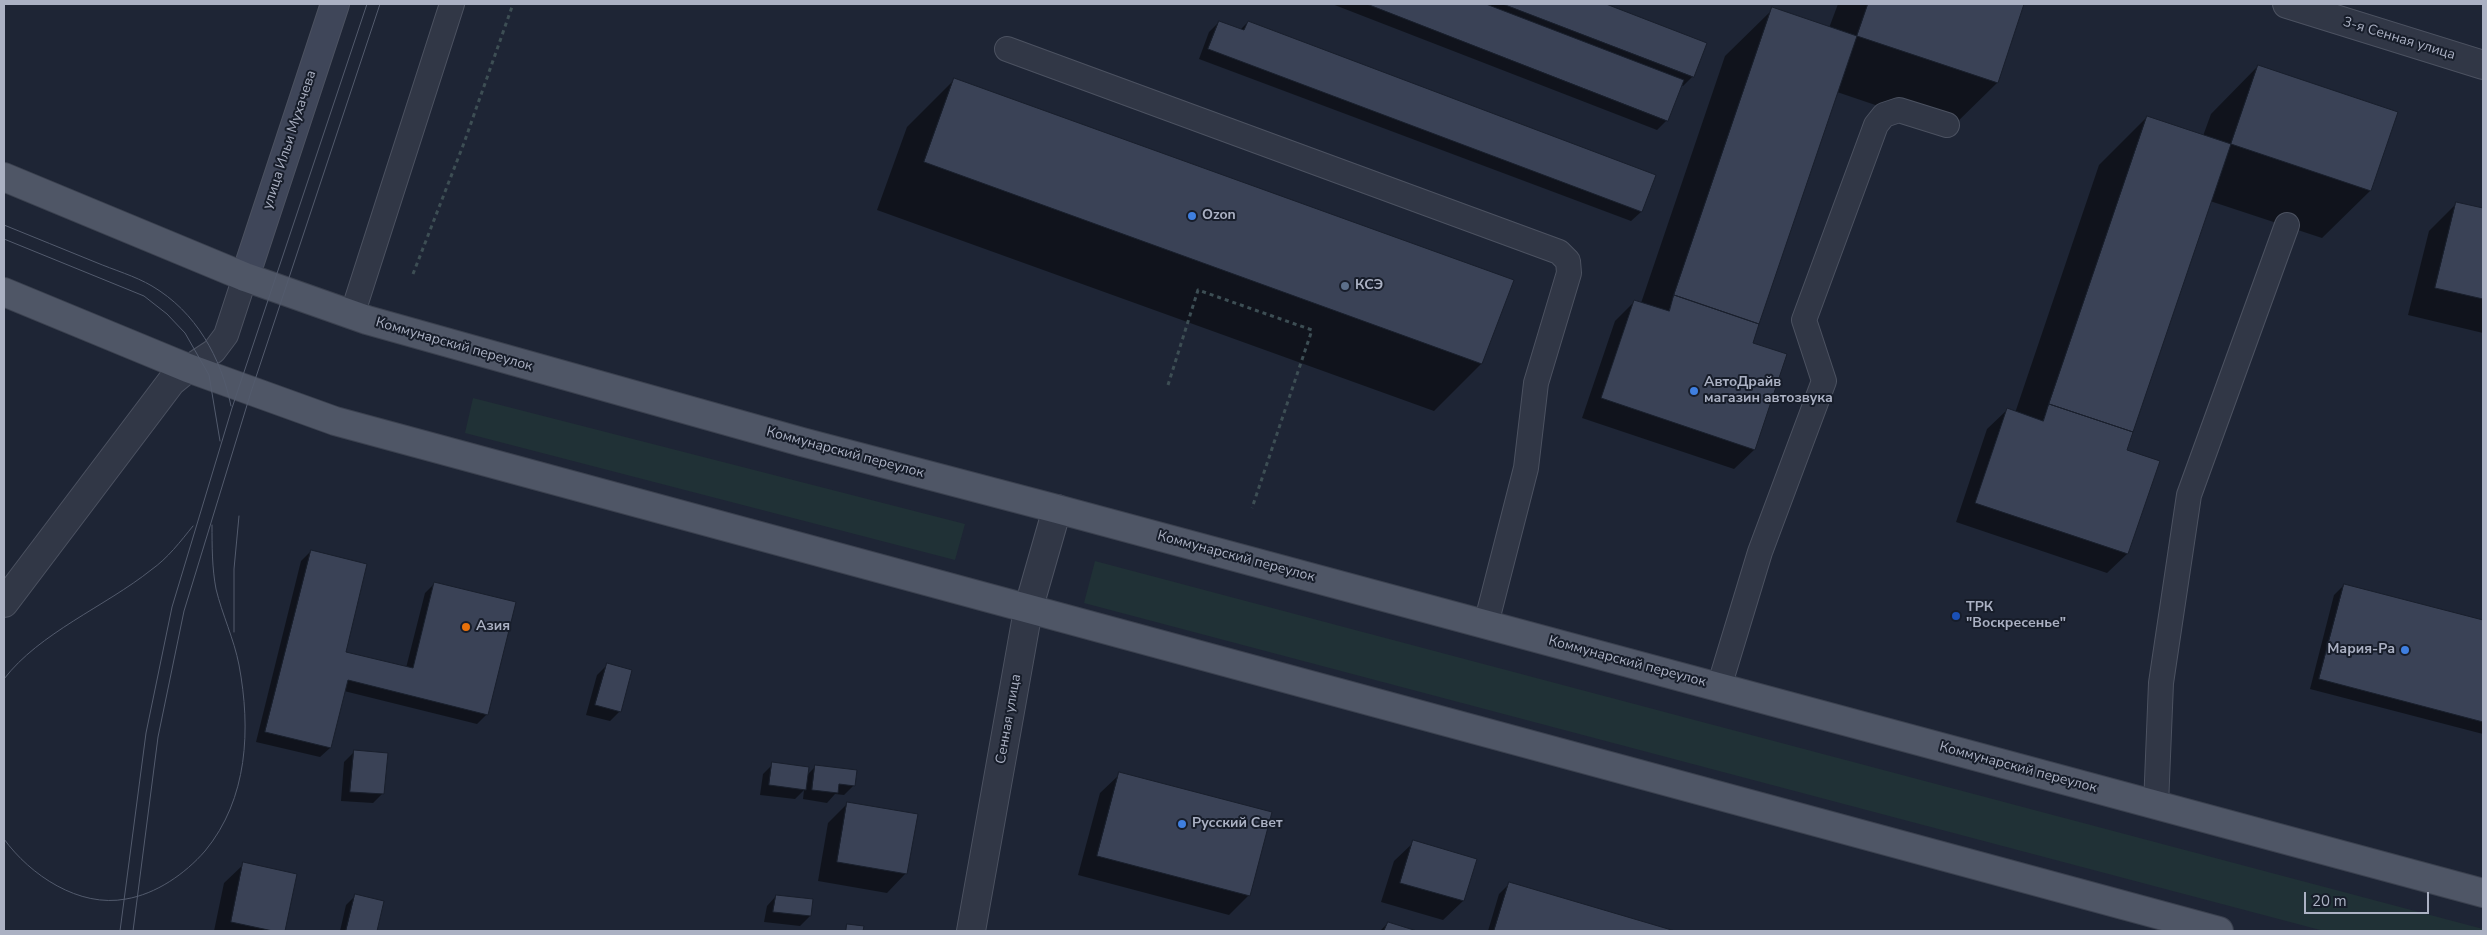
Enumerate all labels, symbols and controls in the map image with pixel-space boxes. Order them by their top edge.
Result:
street label: 3-я Сенная улица [2341,14,2457,64]
street label: улица Ильи Мухачева [260,68,320,212]
place label: Ozon [1202,208,1236,224]
marker: Ozon [1186,210,1198,222]
place label: КСЭ [1355,278,1383,294]
marker: КСЭ [1339,280,1351,292]
street label: Коммунарский переулок [374,315,534,375]
place label: АвтоДрайв магазин автозвука [1704,375,1833,408]
marker: АвтоДрайв магазин автозвука [1688,385,1700,397]
street label: Коммунарский переулок [764,424,926,482]
street label: Коммунарский переулок [1155,528,1317,586]
place label: ТРК "Воскресенье" [1966,600,2066,632]
marker: ТРК "Воскресенье" [1950,610,1962,622]
place label: Азия [476,619,510,635]
marker: Азия [460,621,472,633]
street label: Коммунарский переулок [1546,633,1708,691]
place label: Мария-Ра [2327,642,2395,658]
marker: Мария-Ра [2399,644,2411,656]
street label: Сенная улица [993,673,1025,765]
street label: Коммунарский переулок [1937,739,2099,797]
place label: Русский Свет [1192,816,1283,832]
marker: Русский Свет [1176,818,1188,830]
scale bar [2307,882,2432,914]
text: 20 m [2312,891,2347,911]

